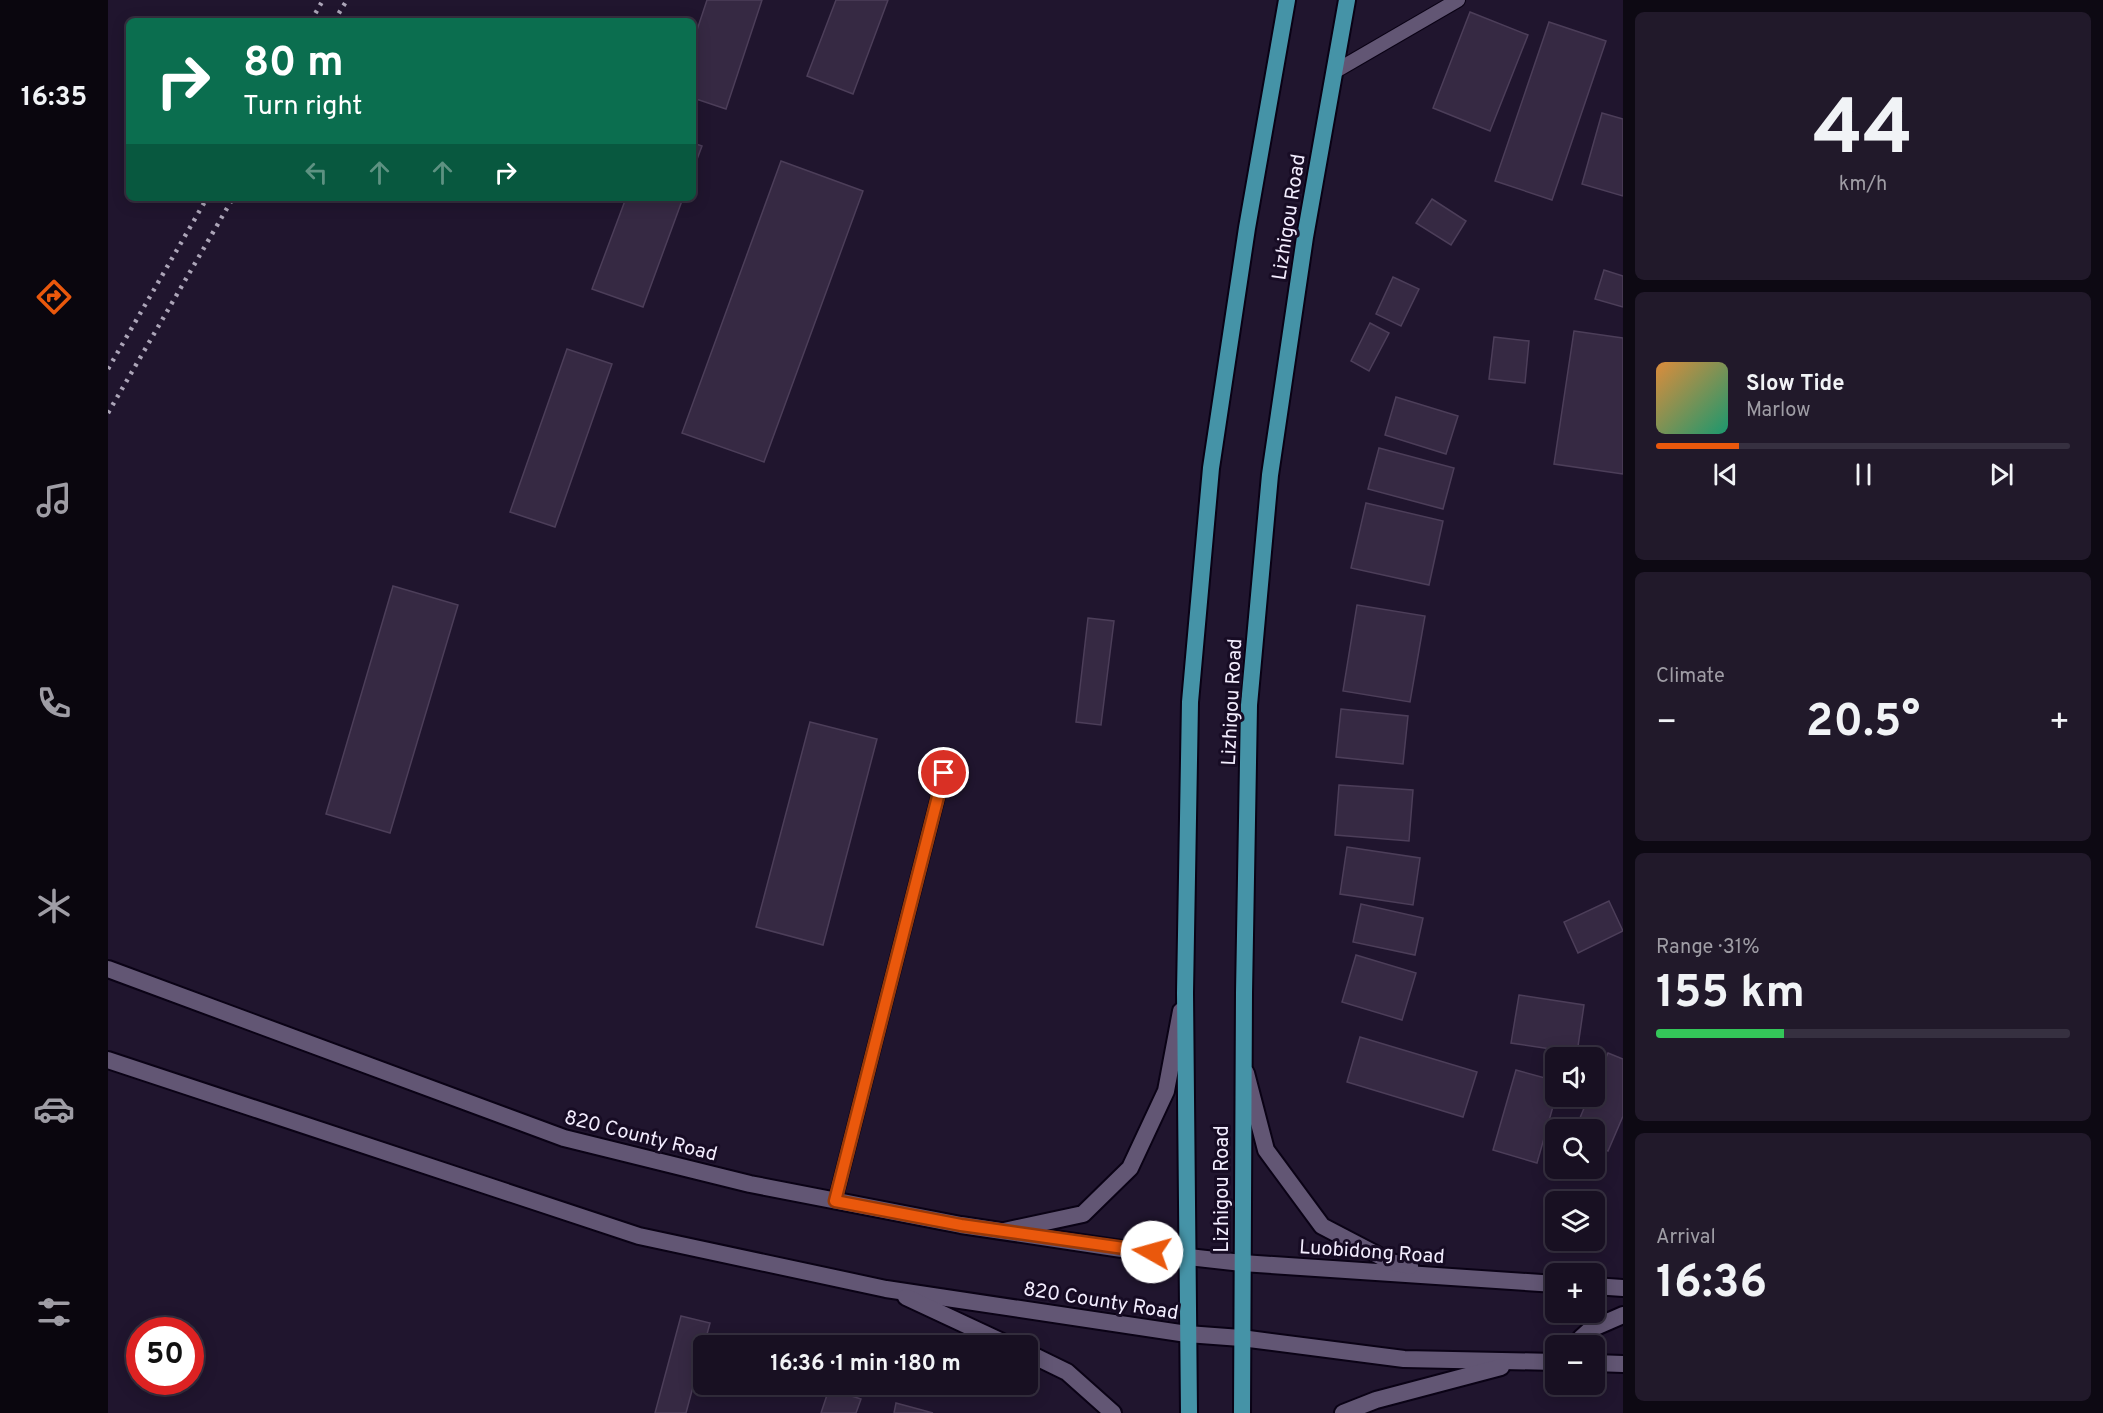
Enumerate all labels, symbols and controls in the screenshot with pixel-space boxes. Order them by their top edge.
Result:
text: 80 m [243,38,344,91]
icon: right [144,42,222,120]
text: 16:35 [21,81,87,115]
text: 44 [1813,83,1913,182]
text: Turn right [243,90,362,124]
street label: Lizhigou Road [1267,152,1313,282]
icon: left [300,156,333,189]
icon: ahead [363,156,396,189]
icon: ahead [426,156,459,189]
icon: right [489,156,522,189]
text: km/h [1839,172,1887,198]
icon: directions [33,276,75,318]
text: Slow Tide [1746,371,1845,398]
text: Marlow [1746,398,1810,424]
icon: previous [1709,458,1742,491]
icon: pause [1847,458,1880,491]
icon: next [1985,458,2018,491]
icon: music [33,479,75,521]
street label: Lizhigou Road [1217,638,1249,766]
text: Climate [1656,664,1725,690]
icon: phone [33,682,75,724]
text: 20.5° [1806,695,1920,752]
text: − [1656,703,1677,745]
text: + [2049,703,2070,745]
pin [918,747,969,798]
icon: arrive [927,756,960,789]
icon: climate [33,885,75,927]
text: Range · 31% [1656,935,1760,961]
text: 155 km [1656,966,1805,1023]
map controls [1545,1047,1605,1395]
button: sound [1545,1047,1605,1107]
icon: car [33,1088,75,1130]
street label: 820 County Road [561,1105,720,1169]
button: search [1545,1119,1605,1179]
street label: Lizhigou Road [1210,1125,1236,1253]
button: layers [1545,1191,1605,1251]
position arrow [1120,1220,1184,1284]
text: Arrival [1656,1225,1716,1251]
street label: Luobidong Road [1298,1235,1446,1271]
text: 16:36 [1656,1256,1767,1313]
button: + [1545,1263,1605,1323]
street label: 820 County Road [1021,1277,1180,1327]
icon: filters [33,1291,75,1333]
speed limit sign: 50 [126,1317,204,1395]
button: − [1545,1335,1605,1395]
text: 16:36 · 1 min · 180 m [770,1351,961,1378]

